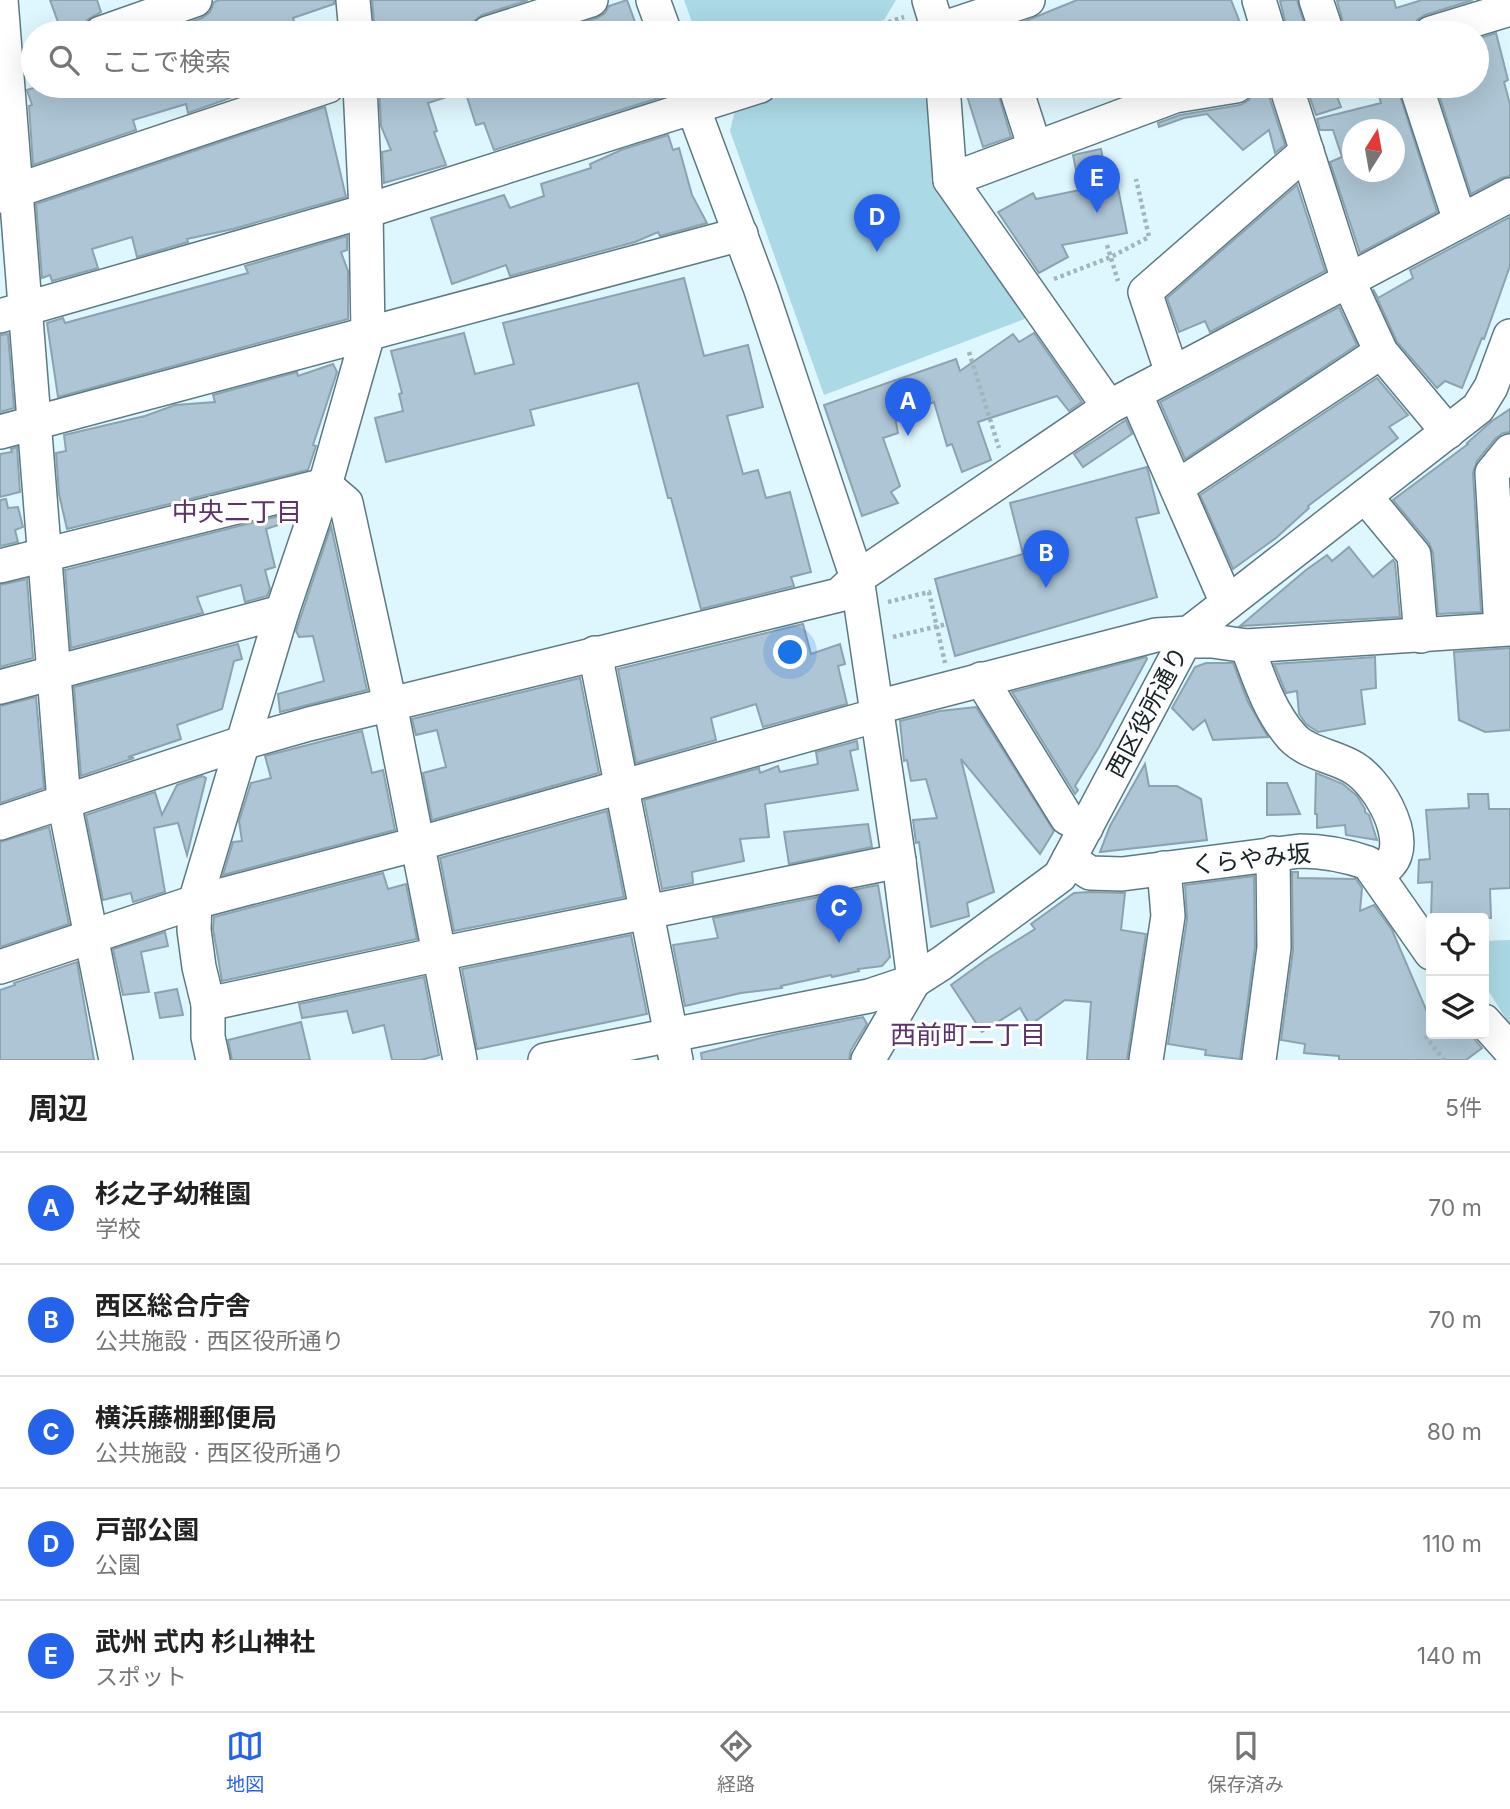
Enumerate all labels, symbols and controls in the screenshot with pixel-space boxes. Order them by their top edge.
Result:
search box [21,21,1489,98]
icon: search [45,41,83,79]
text: ここで検索 [101,46,231,77]
north arrow [1342,119,1405,182]
pin: E [1074,155,1120,213]
pin: D [854,194,900,252]
pin: A [885,378,931,436]
district label: 中央二丁目 [172,496,302,527]
pin: B [1023,530,1069,588]
your location [773,635,807,669]
street label: 西区役所通り [1100,642,1194,782]
street label: くらやみ坂 [1190,838,1312,880]
pin: C [816,885,862,943]
map controls [1426,913,1489,1039]
button: locate [1426,913,1489,976]
button: layers [1426,976,1489,1039]
district label: 西前町二丁目 [890,1019,1046,1050]
text: 周辺 [28,1090,88,1126]
text: 5件 [1445,1094,1482,1122]
text: 杉之子幼稚園 [95,1178,251,1209]
text: A [42,1194,60,1222]
text: 70 m [1428,1194,1482,1222]
text: 学校 [95,1215,141,1243]
text: 西区総合庁舎 [95,1290,251,1321]
text: B [43,1306,59,1334]
text: 70 m [1428,1306,1482,1334]
text: 公共施設 · 西区役所通り [95,1327,345,1355]
text: 横浜藤棚郵便局 [95,1402,277,1433]
text: C [42,1418,60,1446]
text: 80 m [1427,1418,1482,1446]
text: 公共施設 · 西区役所通り [95,1439,345,1467]
text: 戸部公園 [95,1514,199,1545]
text: D [43,1530,59,1558]
text: 110 m [1422,1530,1482,1558]
text: 公園 [95,1551,141,1579]
text: 武州 式内 杉山神社 [95,1626,315,1657]
text: E [44,1642,58,1670]
text: 140 m [1417,1642,1482,1670]
text: スポット [95,1663,187,1691]
tab: 地図 [226,1727,264,1796]
tab: 経路 [717,1727,755,1796]
tab: 保存済み [1208,1727,1284,1796]

